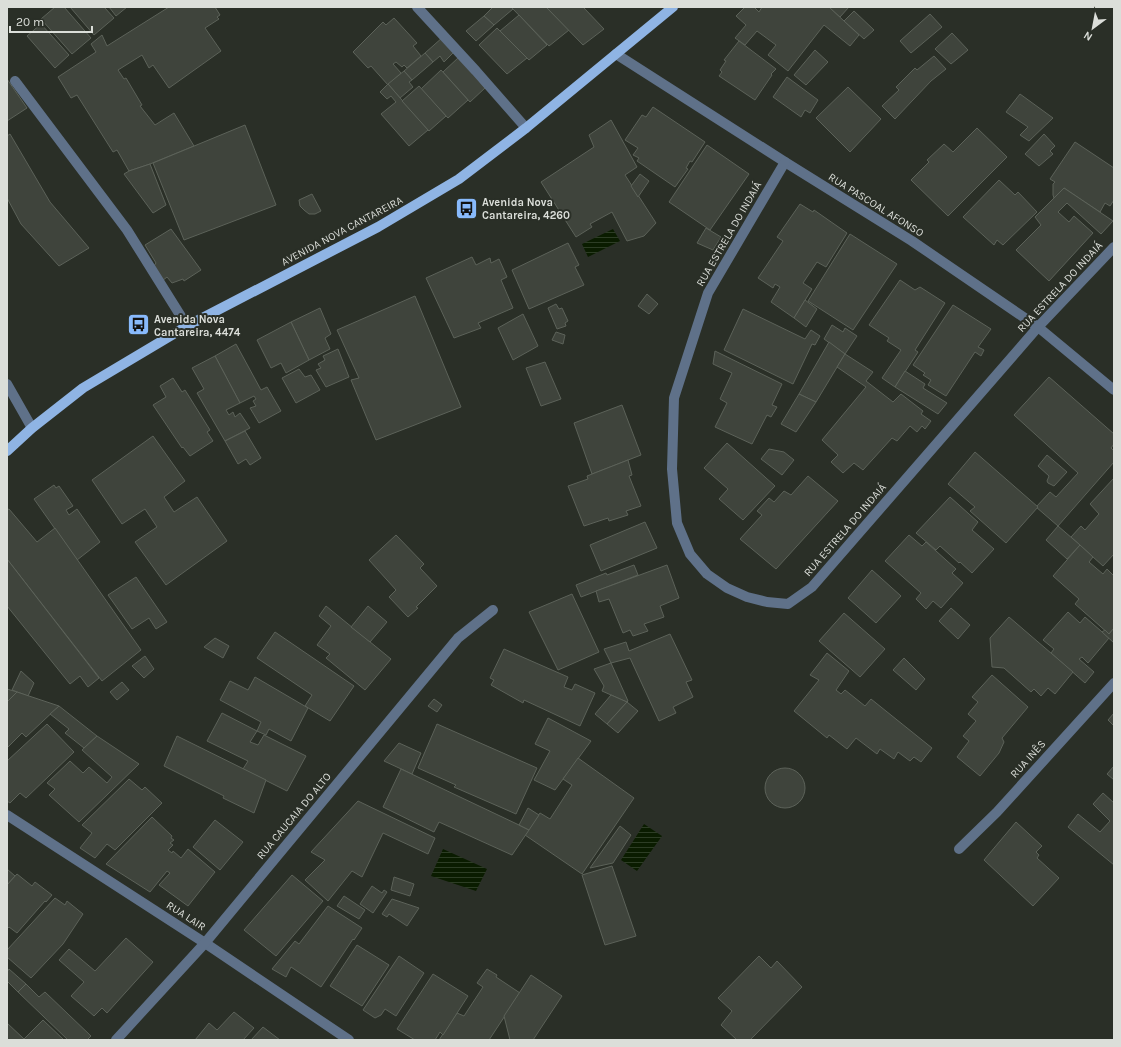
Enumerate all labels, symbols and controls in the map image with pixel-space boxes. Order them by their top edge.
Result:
scale bar [10,8,92,34]
north arrow [1073,8,1113,48]
text: 20 m [16,15,44,29]
text: N [1081,28,1095,44]
street label: RUA PASCOAL AFONSO [826,170,926,240]
street label: RUA ESTRELA DO INDAIÁ [692,178,765,289]
street label: AVENIDA NOVA CANTAREIRA [279,193,405,269]
bus stop icon: Avenida Nova Cantareira, 4260 [454,195,480,221]
place label: Avenida Nova Cantareira, 4260 [482,196,570,222]
street label: RUA ESTRELA DO INDAIÁ [1013,237,1106,335]
bus stop icon: Avenida Nova Cantareira, 4474 [125,312,151,338]
place label: Avenida Nova Cantareira, 4474 [154,313,241,339]
street label: RUA ESTRELA DO INDAIÁ [800,479,889,579]
street label: RUA INÊS [1007,737,1048,781]
street label: RUA CAUCAIA DO ALTO [254,770,334,862]
street label: RUA LAIR [164,899,208,934]

